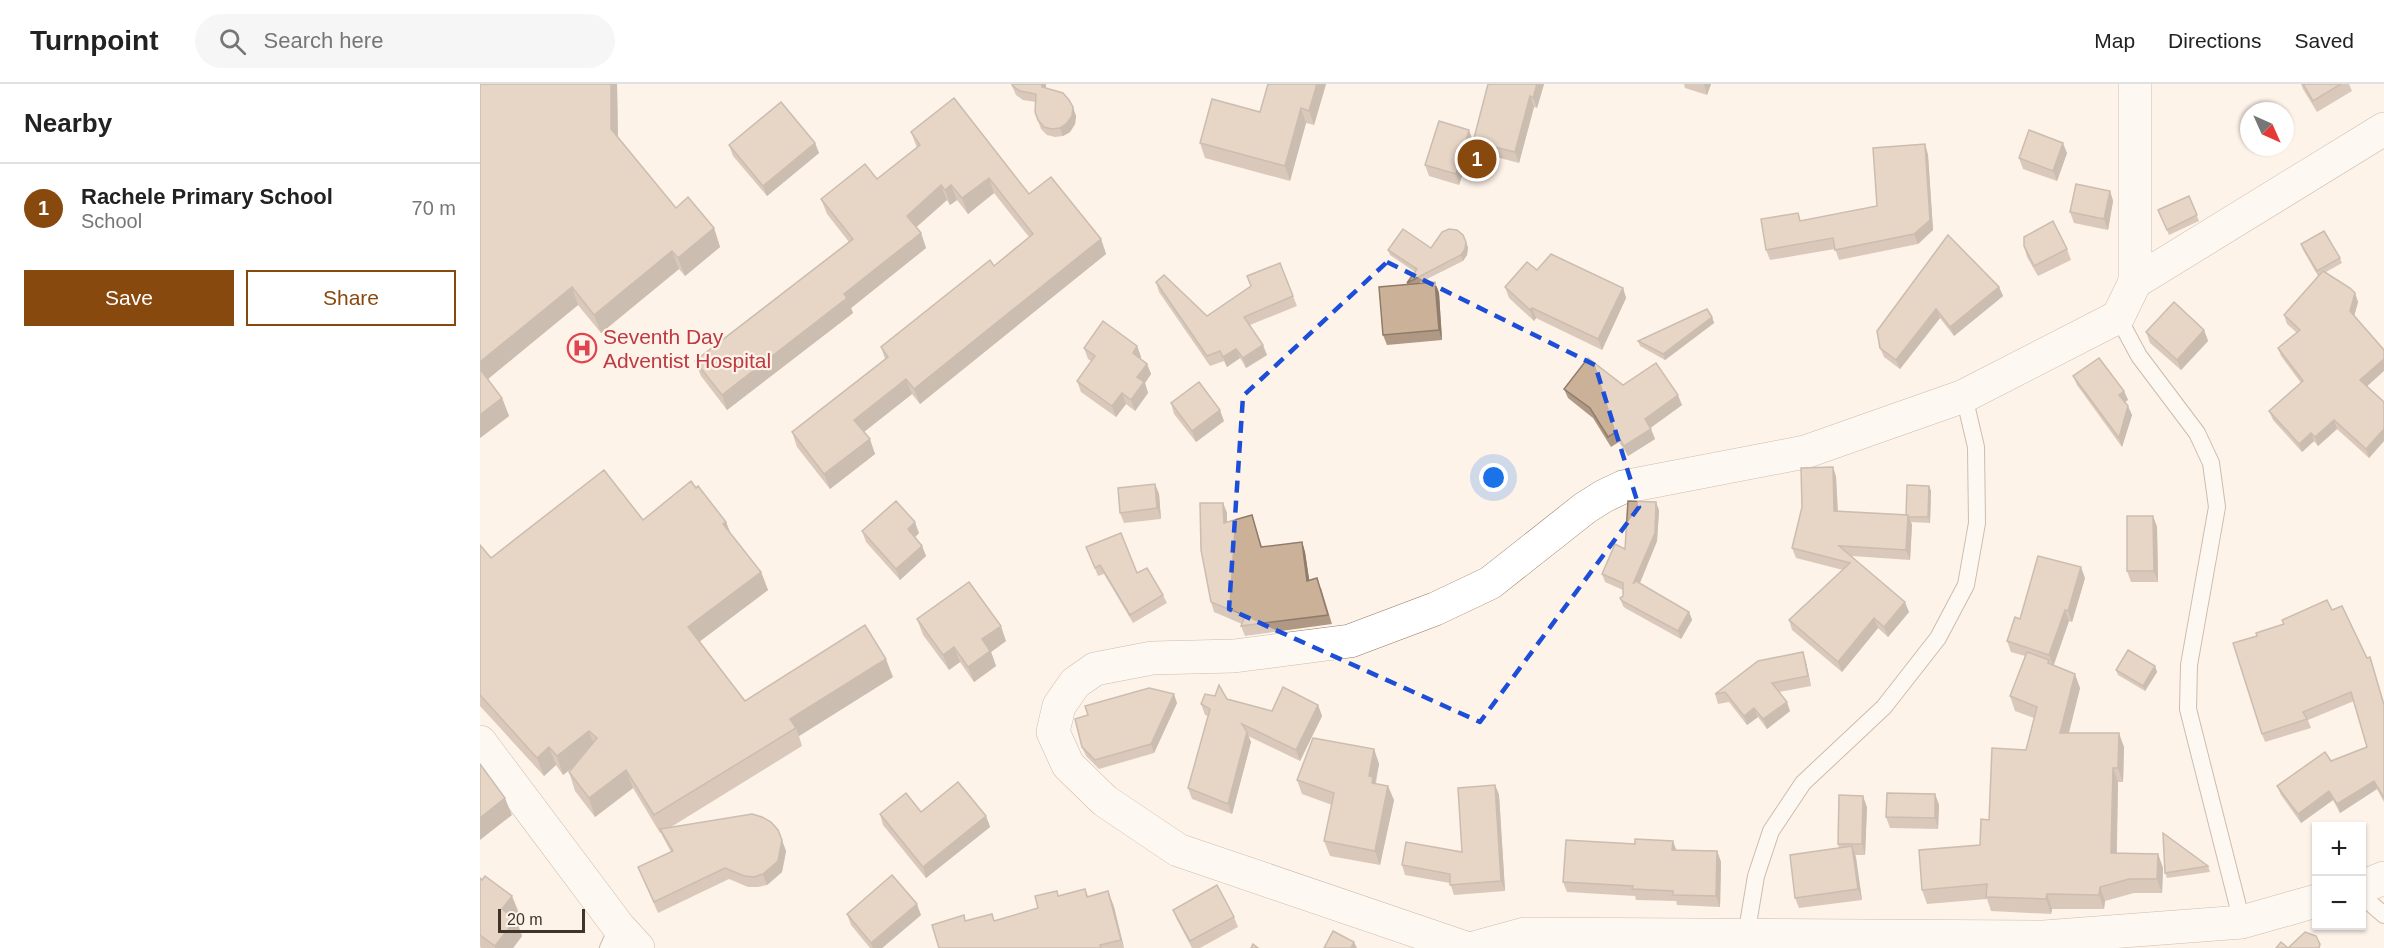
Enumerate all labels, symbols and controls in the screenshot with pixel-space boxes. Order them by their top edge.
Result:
search box [195,14,615,68]
text: Turnpoint [30,25,159,56]
icon: search [216,25,249,58]
text: Search here [264,28,383,53]
text: Map [2094,29,2135,52]
text: Directions [2168,29,2261,52]
text: Saved [2294,29,2354,52]
north arrow [2240,102,2294,156]
text: Nearby [24,108,112,138]
pin: 1 [1458,136,1496,182]
text: Rachele Primary School [81,184,333,209]
text: 1 [38,197,49,219]
text: 70 m [412,197,456,219]
text: School [81,210,142,232]
button: Save [24,270,234,326]
button: Share [246,270,456,326]
place label: Seventh Day Adventist Hospital [603,325,771,372]
hospital icon: Seventh Day Adventist Hospital [566,332,598,364]
your location [1479,463,1508,492]
map controls [2312,822,2366,930]
button: + [2312,822,2366,876]
button: − [2312,876,2366,930]
scale bar [498,906,585,934]
text: 20 m [507,911,543,928]

